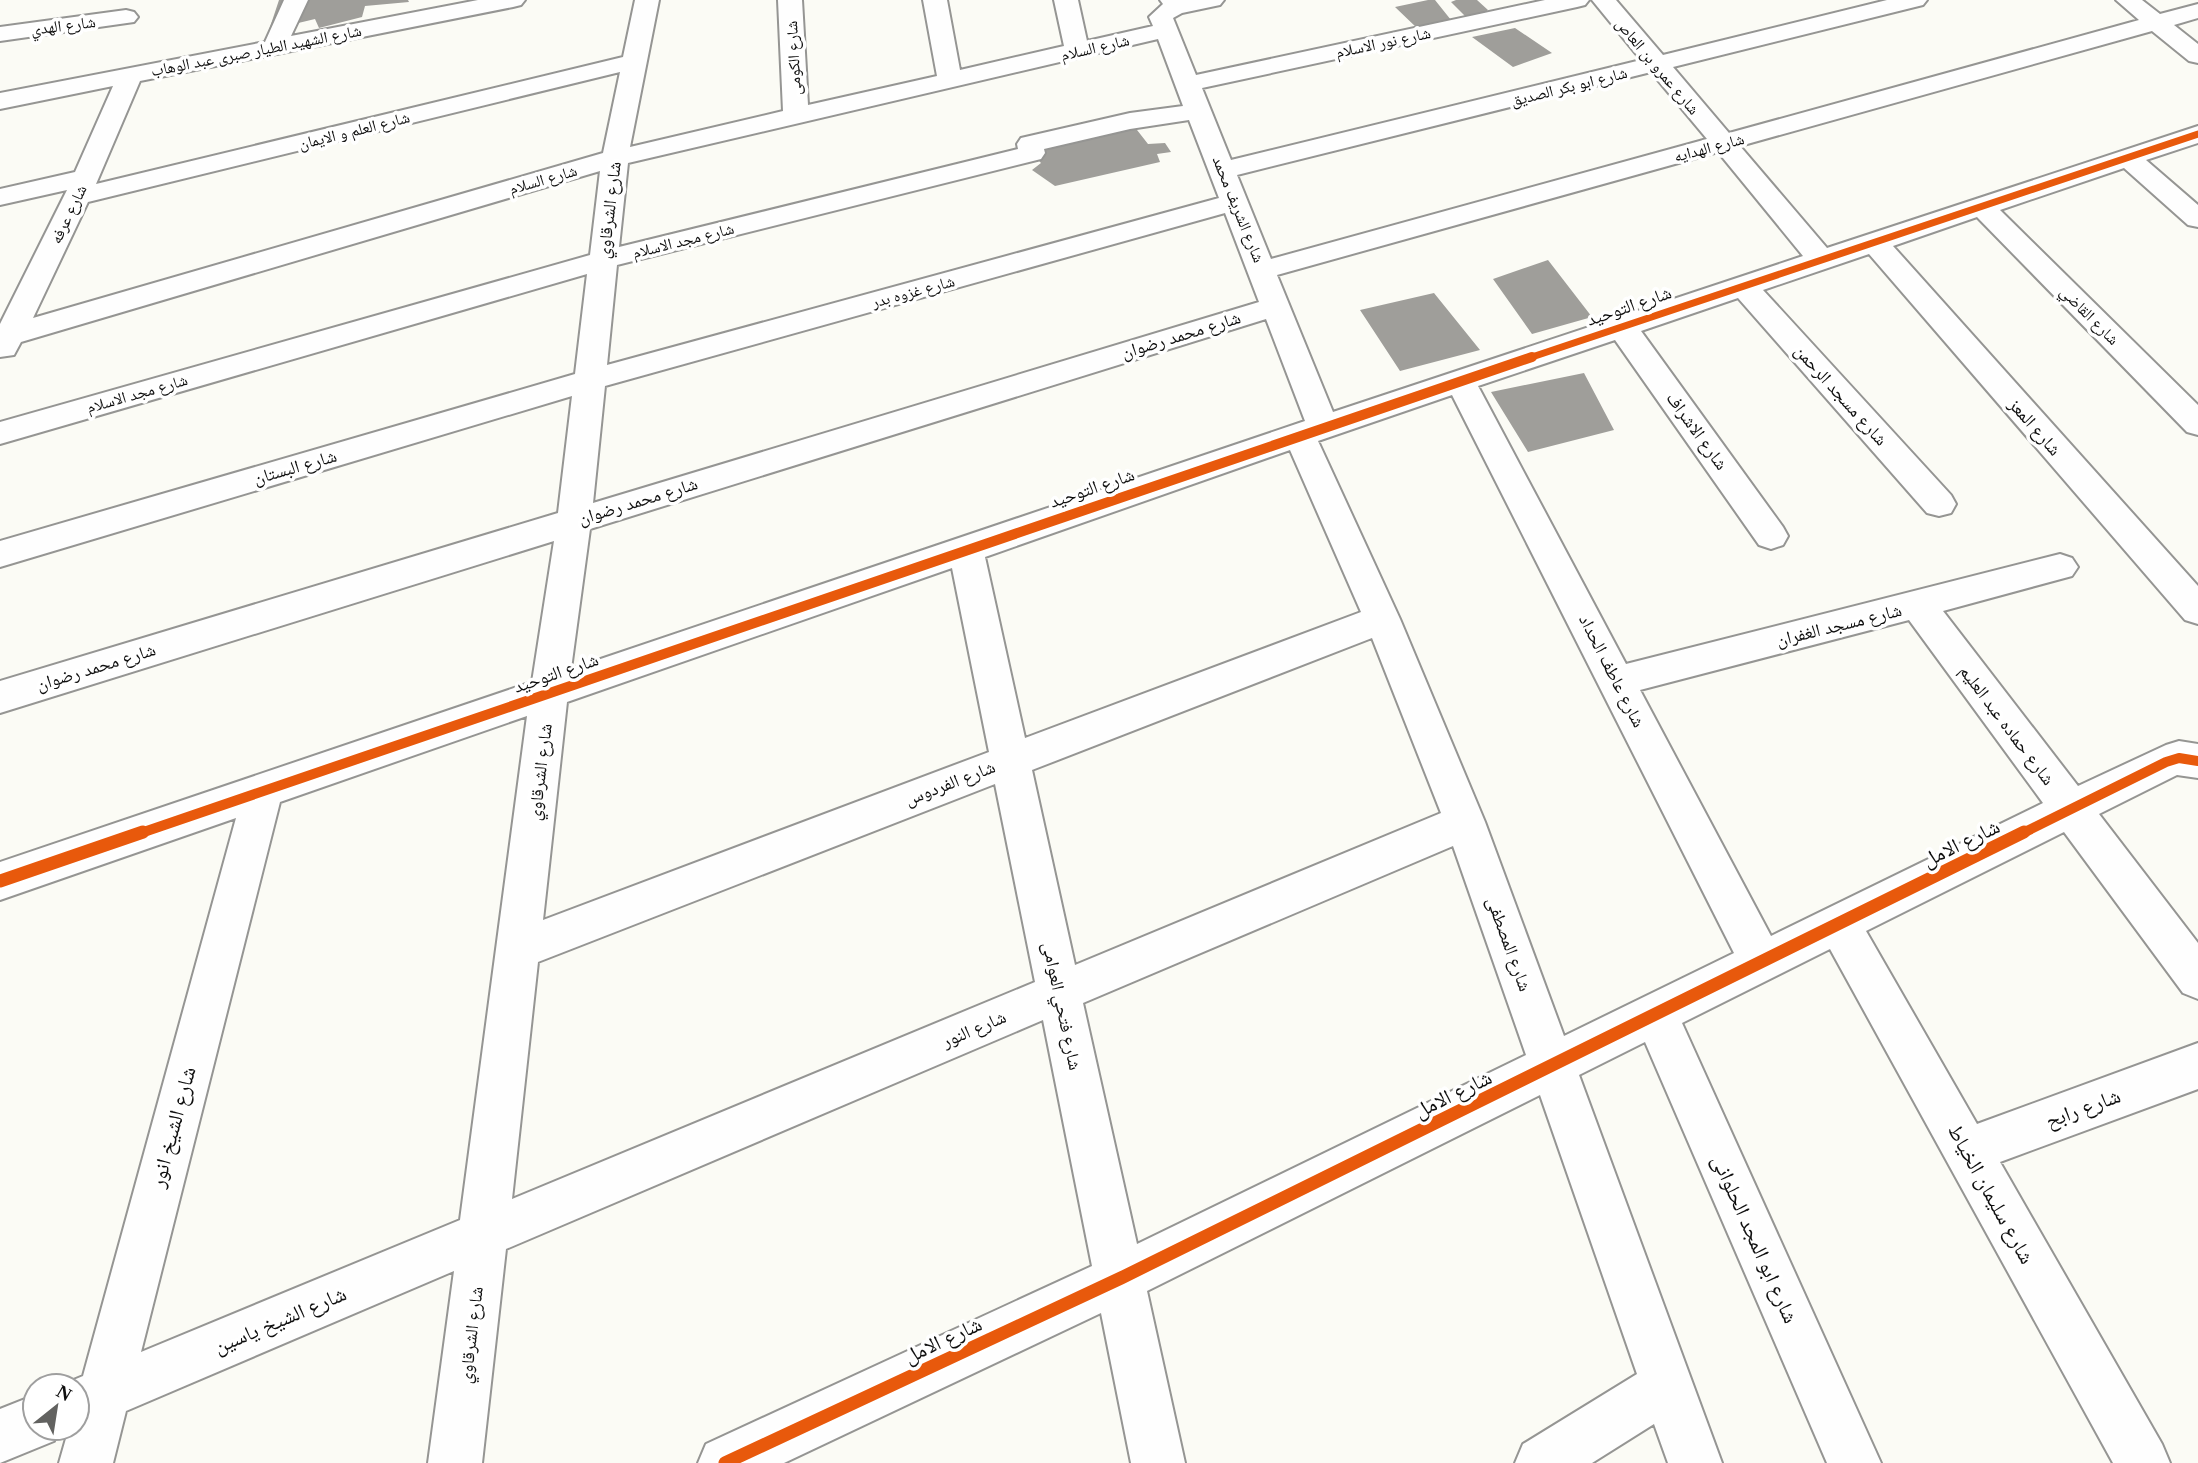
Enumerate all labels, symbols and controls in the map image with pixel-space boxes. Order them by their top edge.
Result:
street label: شارع الهدي [30,13,97,42]
street label: شارع عمرو بن العاص [1611,15,1703,119]
street label: شارع الكومى [783,20,806,96]
street label: شارع الشهيد الطيار صبرى عبد الوهاب [149,22,363,81]
street label: شارع نور الاسلام [1334,24,1433,63]
street label: شارع السلام [1059,31,1131,66]
street label: شارع ابو بكر الصديق [1509,64,1630,111]
street label: شارع العلم و الايمان [297,108,412,154]
street label: شارع الهدايه [1672,130,1747,167]
street label: شارع الشريف محمد [1208,153,1268,266]
street label: شارع الشرقاوي [593,160,629,260]
street label: شارع السلام [507,162,580,199]
street label: شارع عرفه [47,182,92,247]
street label: شارع مجد الاسلام [631,220,736,263]
street label: شارع غزوه بدر [869,272,957,313]
street label: شارع التوحيد [1584,282,1674,331]
street label: شارع القاضي [2054,283,2122,351]
street label: شارع محمد رضوان [1119,307,1243,364]
street label: شارع مسجد الرحمن [1790,340,1891,450]
street label: شارع مجد الاسلام [85,371,190,418]
street label: شارع الاشراف [1661,388,1732,474]
street label: شارع المعز [2003,394,2065,460]
street label: شارع البستان [251,446,339,489]
street label: شارع التوحيد [1047,464,1137,513]
street label: شارع محمد رضوان [576,473,700,530]
street label: شارع مسجد الغفران [1774,600,1904,651]
street label: شارع عاطف الحداد [1574,611,1649,731]
street label: شارع محمد رضوان [34,639,158,696]
street label: شارع التوحيد [511,649,601,698]
street label: شارع حماده عبد العليم [1954,661,2059,790]
street label: شارع الشرقاوي [524,722,560,822]
street label: شارع الفردوس [902,757,998,810]
street label: شارع الامل [1918,814,2004,873]
street label: شارع المصطفى [1482,894,1535,994]
street label: شارع فتحي العوامى [1034,940,1085,1073]
street label: شارع النور [938,1007,1009,1053]
street label: شارع الشيخ انور [145,1064,202,1191]
street label: شارع الامل [1410,1065,1496,1124]
street label: شارع رابح [2042,1083,2124,1134]
street label: شارع سليمان الخياط [1942,1120,2039,1268]
street label: شارع ابو المجد الحلوانى [1706,1151,1803,1327]
street label: شارع الشيخ ياسين [210,1281,350,1360]
street label: شارع الشرقاوي [455,1285,491,1385]
street label: شارع الامل [900,1312,986,1369]
north arrow [21,1372,91,1442]
text: N [53,1380,76,1405]

